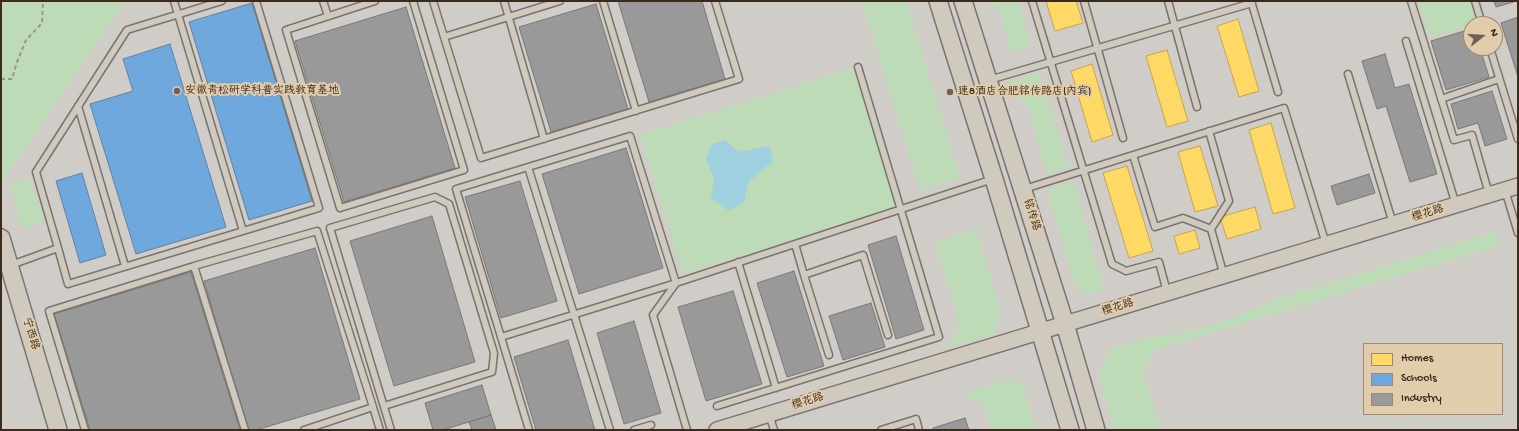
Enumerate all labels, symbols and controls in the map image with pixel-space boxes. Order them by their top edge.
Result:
north arrow [1463,16,1503,56]
text: N [1487,28,1500,38]
place label: 安徽青松研学科普实践教育基地 [185,84,339,98]
place label: 速8酒店合肥铭传路店(内宾) [958,85,1091,99]
marker: 安徽青松研学科普实践教育基地 [172,86,182,96]
marker: 速8酒店合肥铭传路店(内宾) [945,87,955,97]
street label: 铭传路 [1020,197,1042,233]
street label: 樱花路 [1410,203,1446,225]
street label: 樱花路 [1100,297,1136,319]
street label: 宁西路 [19,316,41,352]
legend [1363,343,1503,415]
text: Homes [1401,352,1433,366]
text: Schools [1401,372,1437,386]
street label: 樱花路 [790,391,826,413]
text: Industry [1401,392,1442,406]

